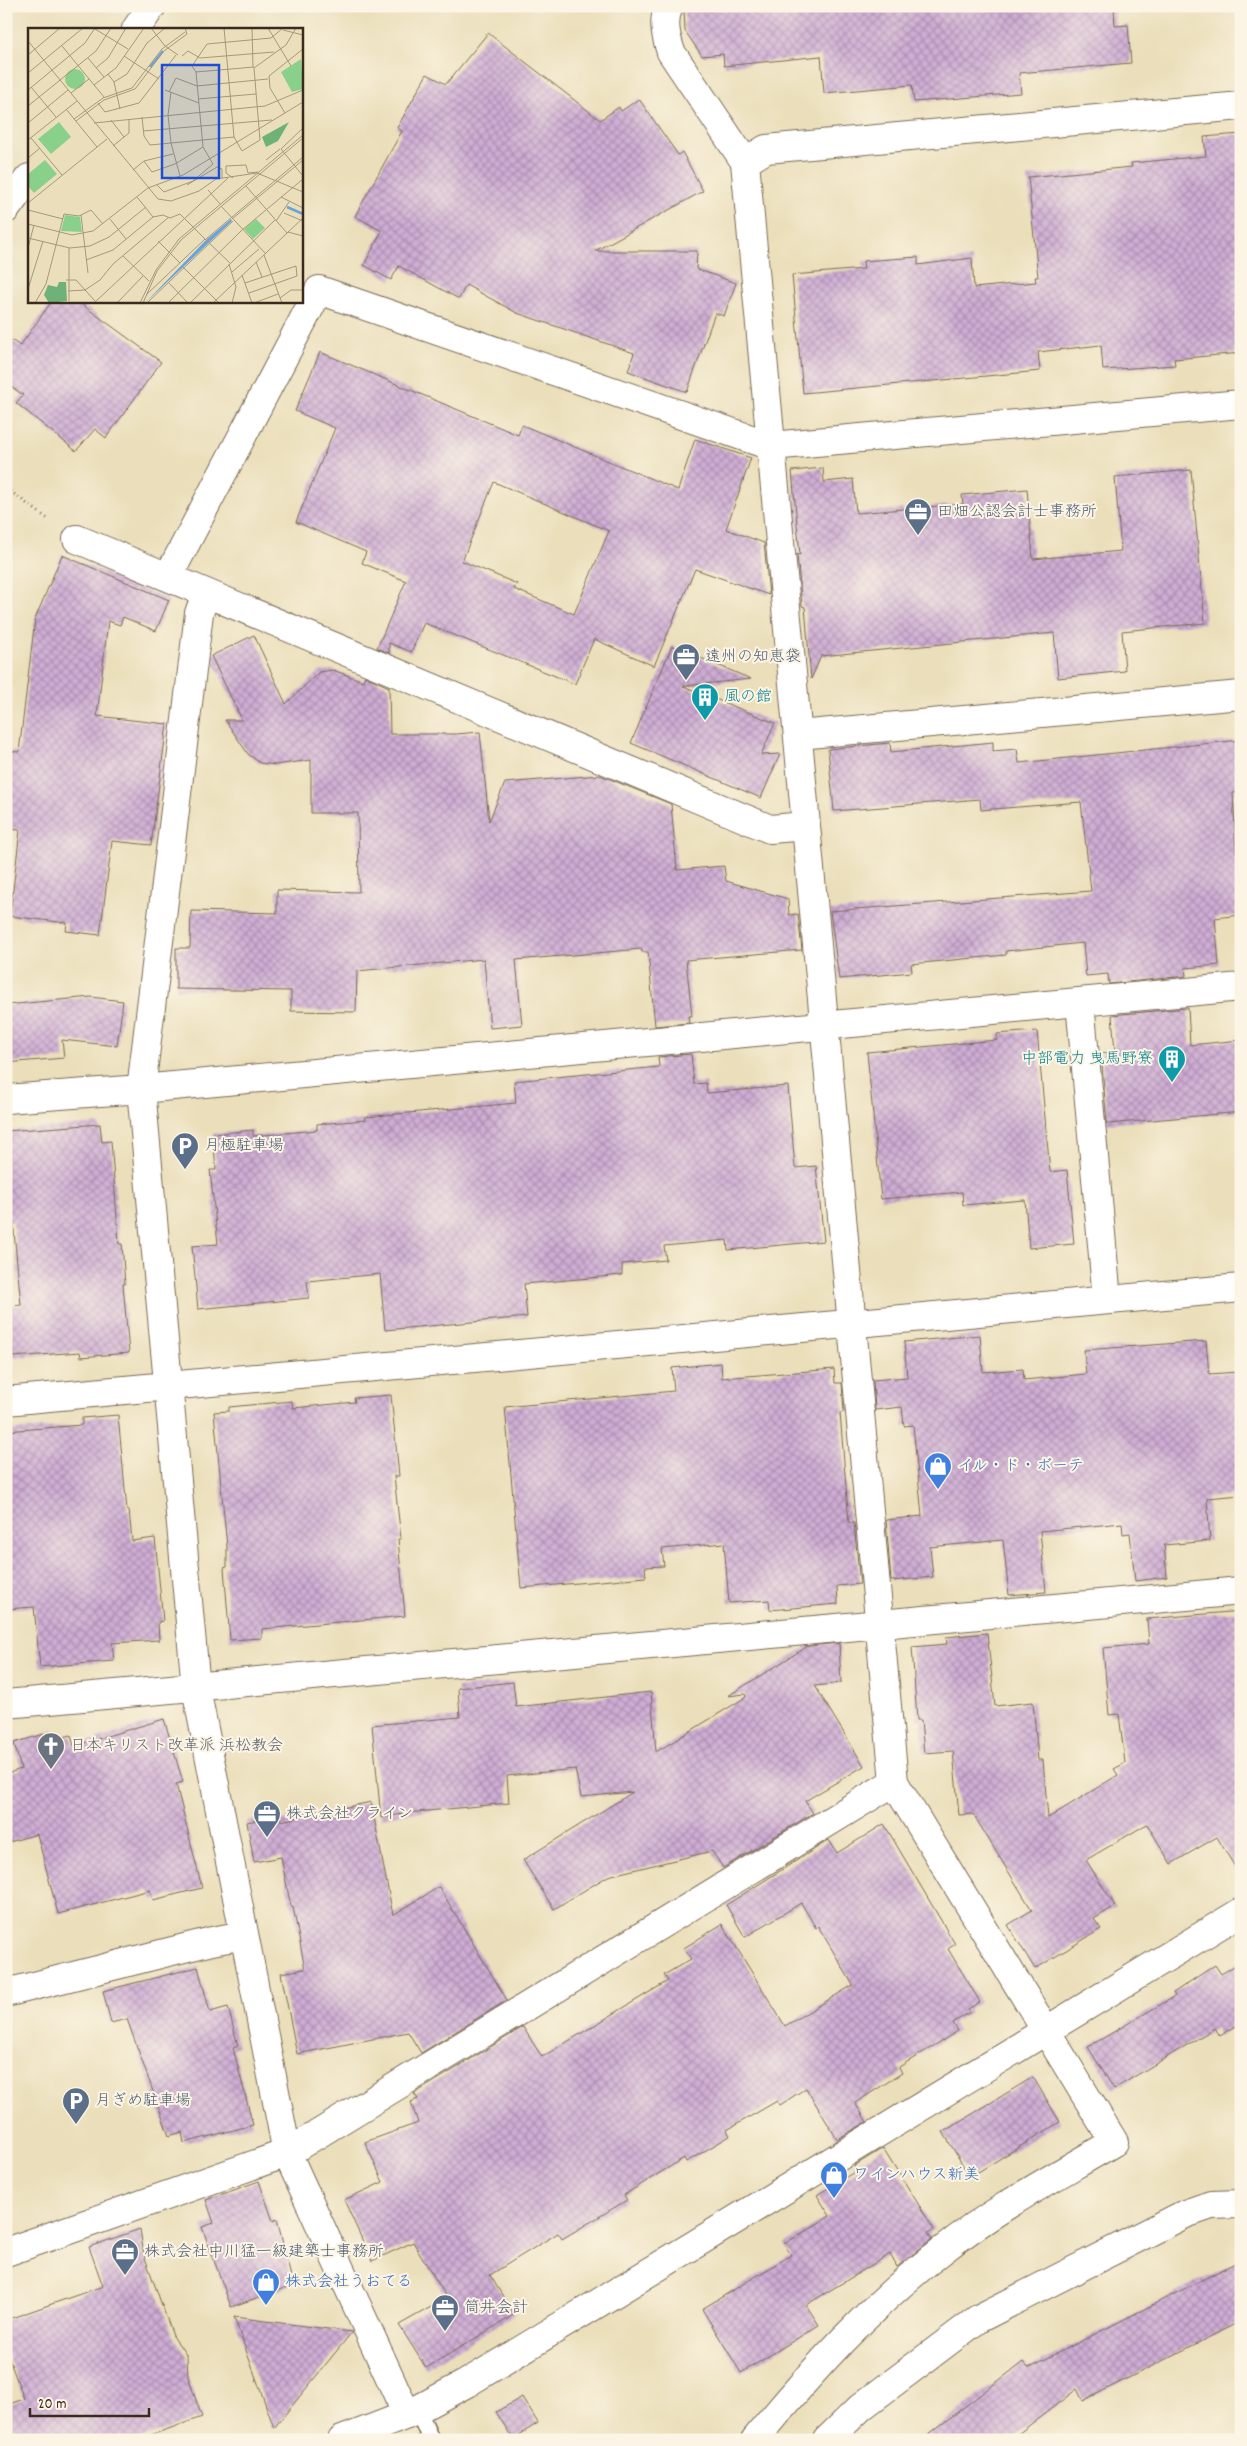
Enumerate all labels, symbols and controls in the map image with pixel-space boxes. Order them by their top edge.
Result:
inset map [28,28,302,302]
office icon: 田畑公認会計士事務所 [903,497,933,536]
place label: 田畑公認会計士事務所 [937,501,1097,524]
office icon: 遠州の知恵袋 [671,642,701,681]
place label: 遠州の知恵袋 [705,646,801,669]
building icon: 風の館 [690,682,720,721]
place label: 風の館 [724,686,772,709]
building icon: 中部電力 曳馬野寮 [1157,1044,1187,1083]
place label: 中部電力 曳馬野寮 [1021,1048,1153,1071]
parking icon: 月極駐車場 [170,1131,200,1170]
place label: 月極駐車場 [204,1135,284,1158]
shop icon: イル・ド・ボーテ [923,1451,953,1490]
place label: イル・ド・ボーテ [957,1455,1084,1478]
church icon: 日本キリスト改革派 浜松教会 [36,1731,66,1770]
place label: 日本キリスト改革派 浜松教会 [70,1735,283,1758]
office icon: 株式会社クライン [252,1799,282,1838]
place label: 株式会社クライン [286,1803,413,1826]
parking icon: 月ぎめ駐車場 [61,2086,91,2125]
place label: 月ぎめ駐車場 [95,2090,191,2113]
shop icon: ワインハウス新美 [819,2160,849,2199]
place label: ワインハウス新美 [853,2164,979,2187]
office icon: 株式会社中川猛一級建築士事務所 [110,2237,140,2276]
place label: 株式会社中川猛一級建築士事務所 [144,2241,384,2264]
shop icon: 株式会社うおてる [251,2267,281,2306]
place label: 株式会社うおてる [285,2271,413,2294]
office icon: 筒井会計 [430,2293,460,2332]
place label: 筒井会計 [464,2297,528,2320]
scale bar [30,2386,149,2418]
text: 20 m [38,2394,66,2416]

